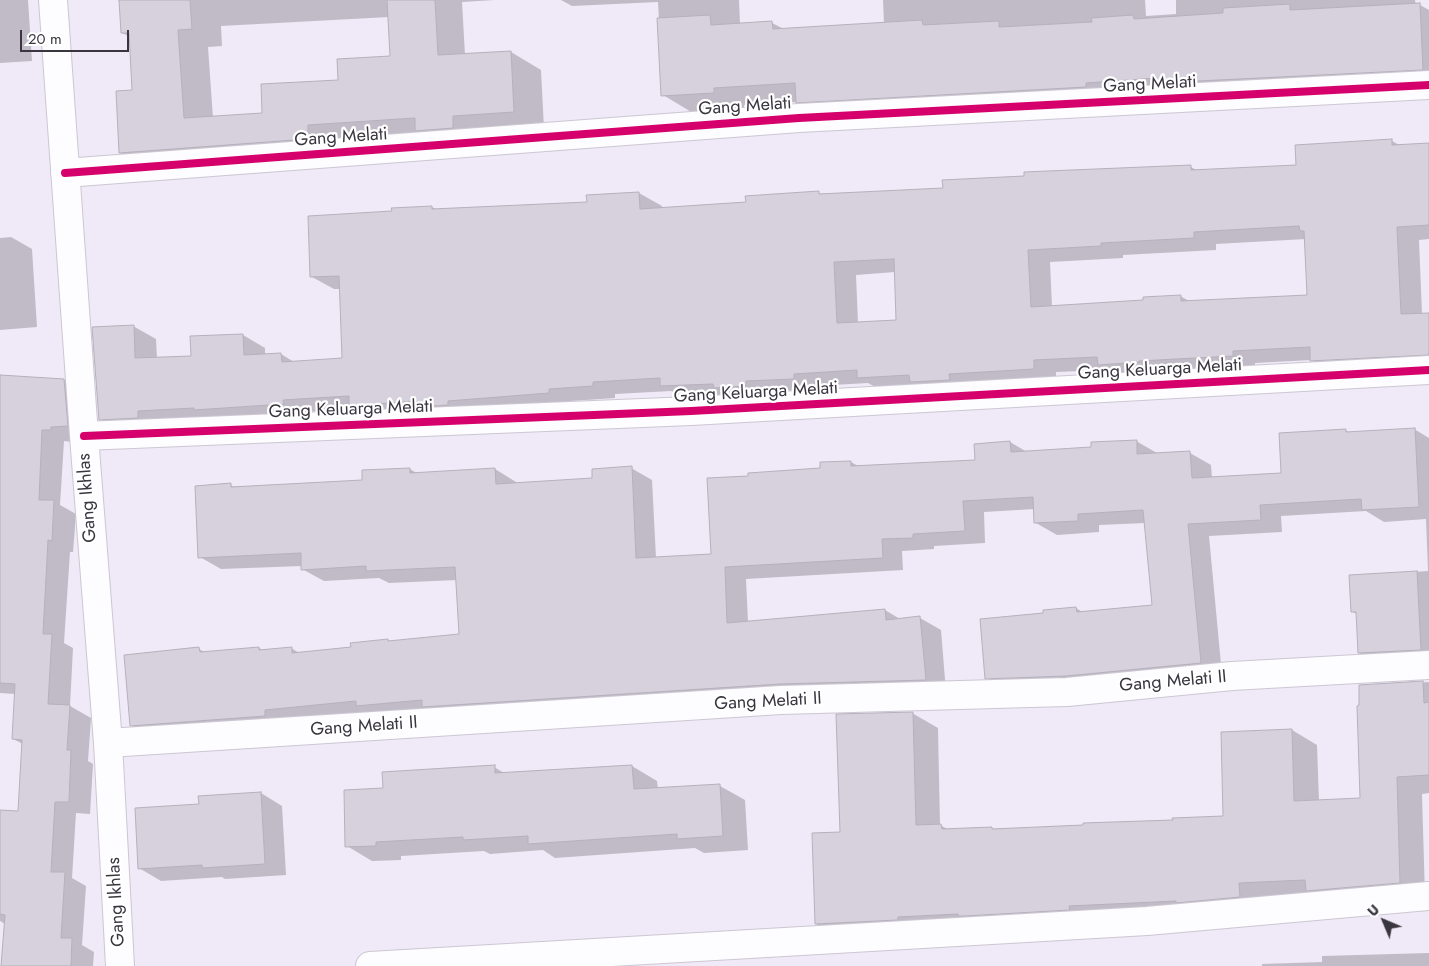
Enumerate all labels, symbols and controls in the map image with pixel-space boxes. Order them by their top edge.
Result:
scale bar [22,20,131,52]
text: 20 m [28,28,62,50]
street label: Gang Melati [1103,72,1197,98]
street label: Gang Melati [698,93,792,121]
street label: Gang Melati [294,124,388,152]
street label: Gang Keluarga Melati [1077,355,1243,385]
street label: Gang Keluarga Melati [673,378,839,408]
street label: Gang Keluarga Melati [268,396,434,424]
street label: Gang Ikhlas [74,453,102,543]
street label: Gang Melati II [1118,667,1228,697]
street label: Gang Melati II [714,688,822,716]
street label: Gang Melati II [310,712,418,742]
street label: Gang Ikhlas [104,857,130,947]
north arrow [1359,896,1409,946]
text: U [1363,900,1384,921]

